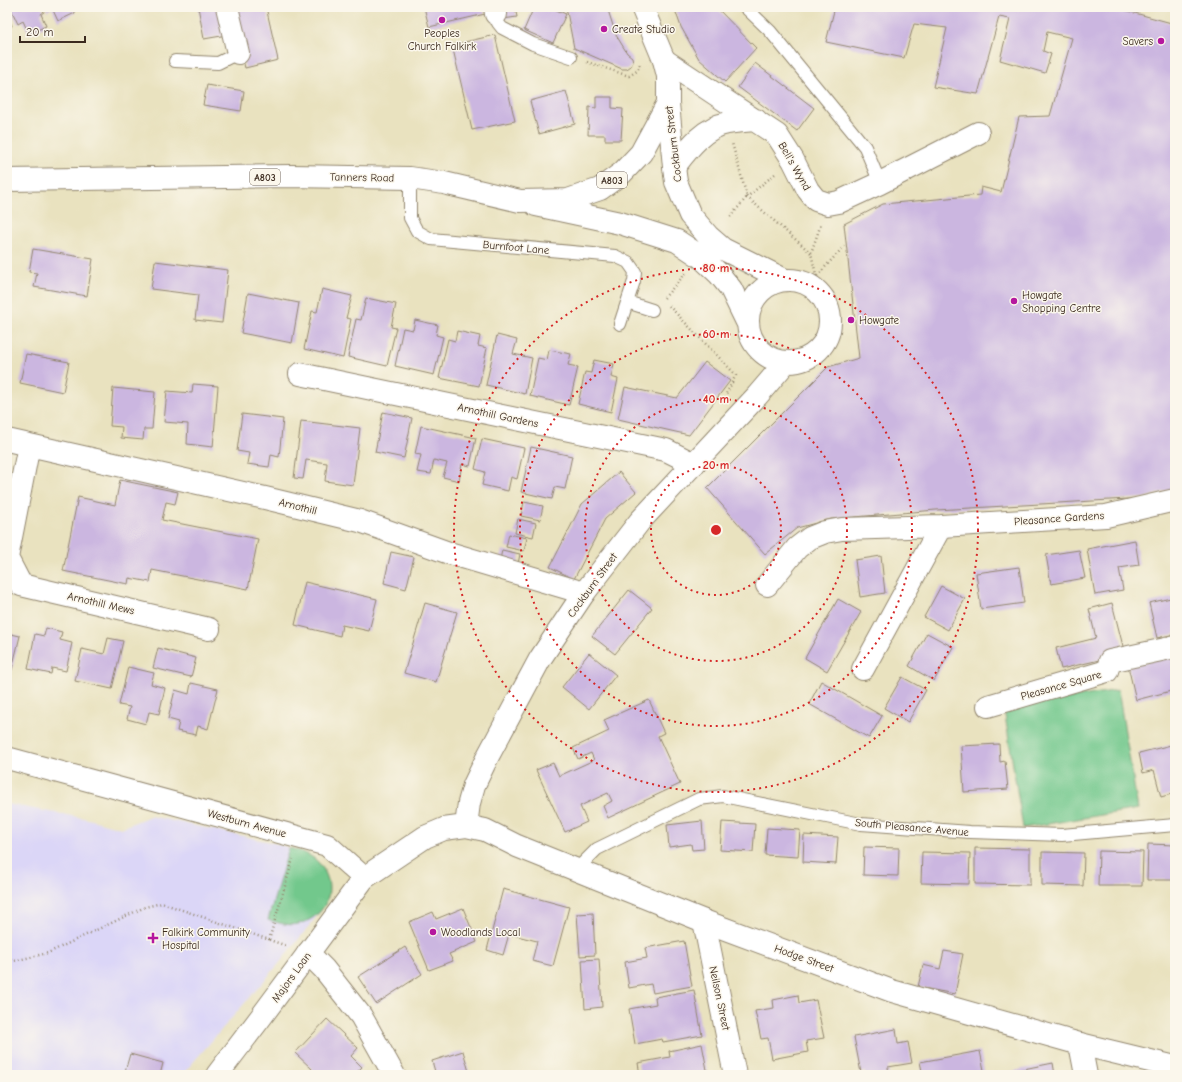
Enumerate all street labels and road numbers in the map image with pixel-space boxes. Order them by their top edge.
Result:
street label: Cockburn Street [662,104,685,183]
street label: Bell's Wynd [775,140,814,193]
road number: A803 [250,169,280,185]
street label: Tanners Road [330,170,394,185]
road number: A803 [597,172,627,188]
street label: Burnfoot Lane [482,238,550,257]
street label: Arnothill Gardens [456,401,540,430]
street label: Arnothill [277,495,318,518]
street label: Pleasance Gardens [1014,509,1105,528]
street label: Cockburn Street [565,550,621,620]
street label: Arnothill Mews [66,589,136,618]
street label: Pleasance Square [1019,668,1103,703]
street label: Westburn Avenue [206,807,288,840]
street label: South Pleasance Avenue [854,816,970,839]
street label: Hodge Street [772,942,836,975]
street label: Majors Loan [269,950,314,1005]
street label: Neilson Street [706,965,733,1032]

